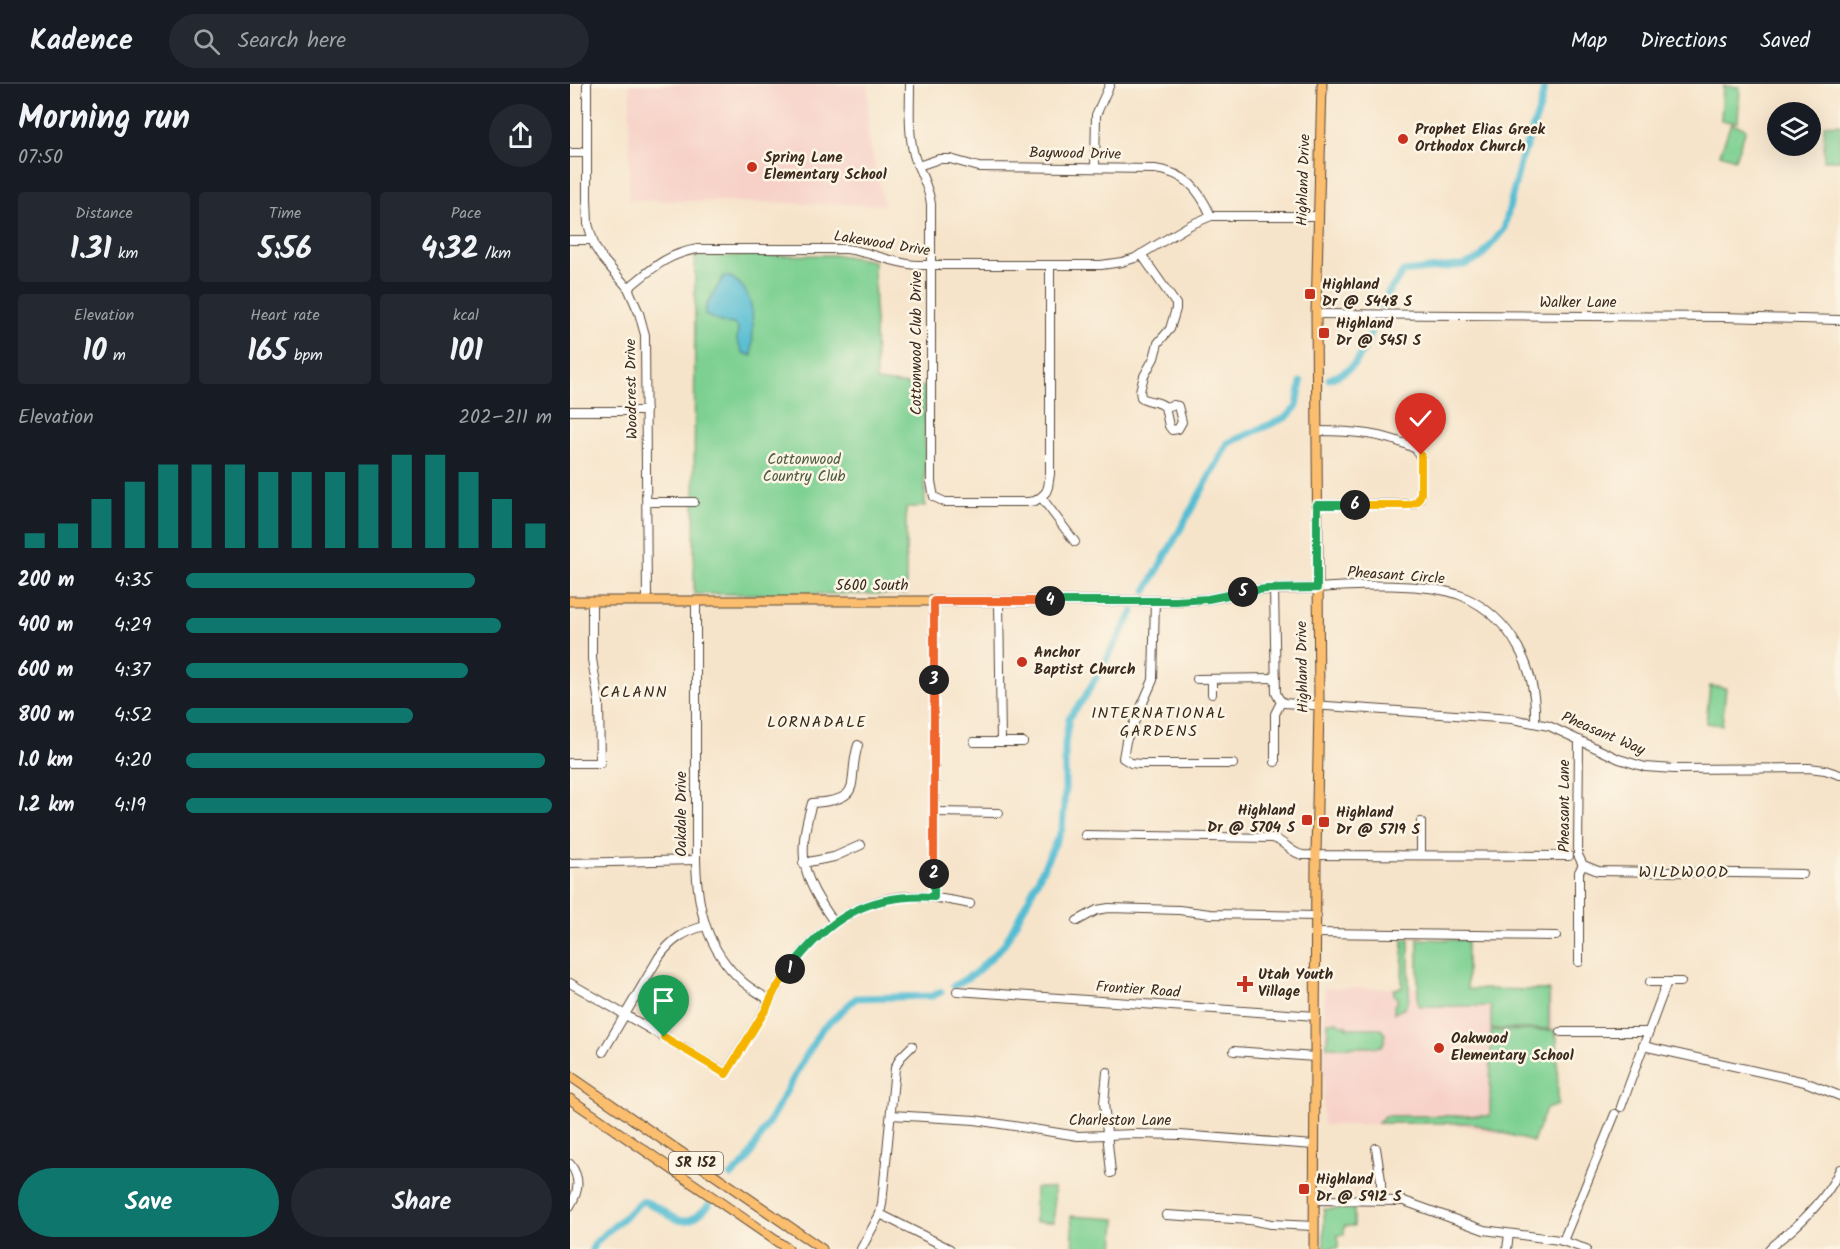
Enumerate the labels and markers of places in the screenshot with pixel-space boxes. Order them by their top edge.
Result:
place label: Prophet Elias Greek Orthodox Church [1415,118,1545,159]
marker: Prophet Elias Greek Orthodox Church [1396,132,1410,146]
place label: Spring Lane Elementary School [764,146,887,187]
marker: Spring Lane Elementary School [745,160,759,174]
place label: Highland Dr @ 5448 S [1322,273,1413,314]
marker: Highland Dr @ 5448 S [1303,287,1317,301]
place label: Highland Dr @ 5451 S [1336,312,1422,353]
marker: Highland Dr @ 5451 S [1317,326,1331,340]
pin [1395,393,1446,455]
pin: 6 [1340,490,1370,520]
pin: 5 [1228,577,1258,607]
pin: 4 [1035,586,1065,616]
place label: Anchor Baptist Church [1034,641,1136,682]
marker: Anchor Baptist Church [1015,655,1029,669]
pin: 3 [919,665,949,695]
place label: Highland Dr @ 5704 S [1207,799,1296,840]
place label: Highland Dr @ 5719 S [1336,801,1421,842]
marker: Highland Dr @ 5704 S [1300,813,1314,827]
marker: Highland Dr @ 5719 S [1317,815,1331,829]
pin: 2 [919,859,949,889]
pin: 1 [775,954,805,984]
place label: Utah Youth Village [1258,963,1333,1004]
pin [638,975,689,1037]
marker: Utah Youth Village [1236,975,1254,993]
place label: Oakwood Elementary School [1451,1027,1574,1068]
marker: Oakwood Elementary School [1432,1041,1446,1055]
place label: Highland Dr @ 5912 S [1316,1168,1402,1209]
marker: Highland Dr @ 5912 S [1297,1182,1311,1196]

